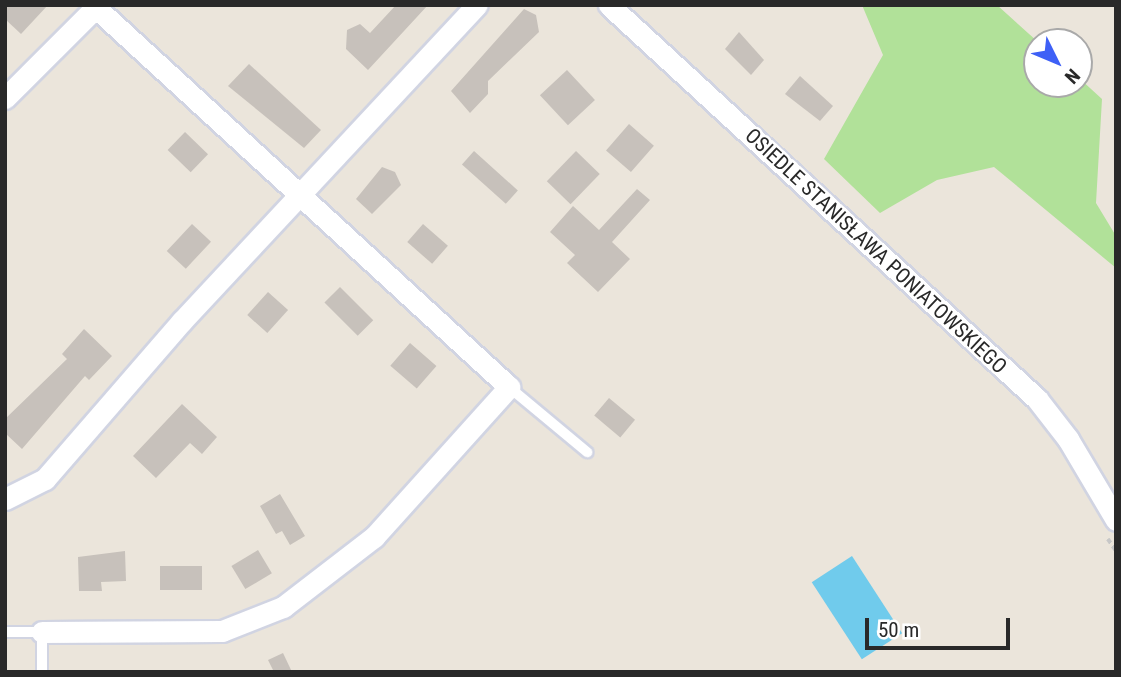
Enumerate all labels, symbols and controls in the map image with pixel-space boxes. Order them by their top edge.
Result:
north arrow [1023,28,1093,98]
text: N [1060,64,1085,88]
street label: OSIEDLE STANISŁAWA PONIATOWSKIEGO [740,123,1012,379]
scale bar [869,604,1014,648]
text: 50 m [878,618,919,642]

